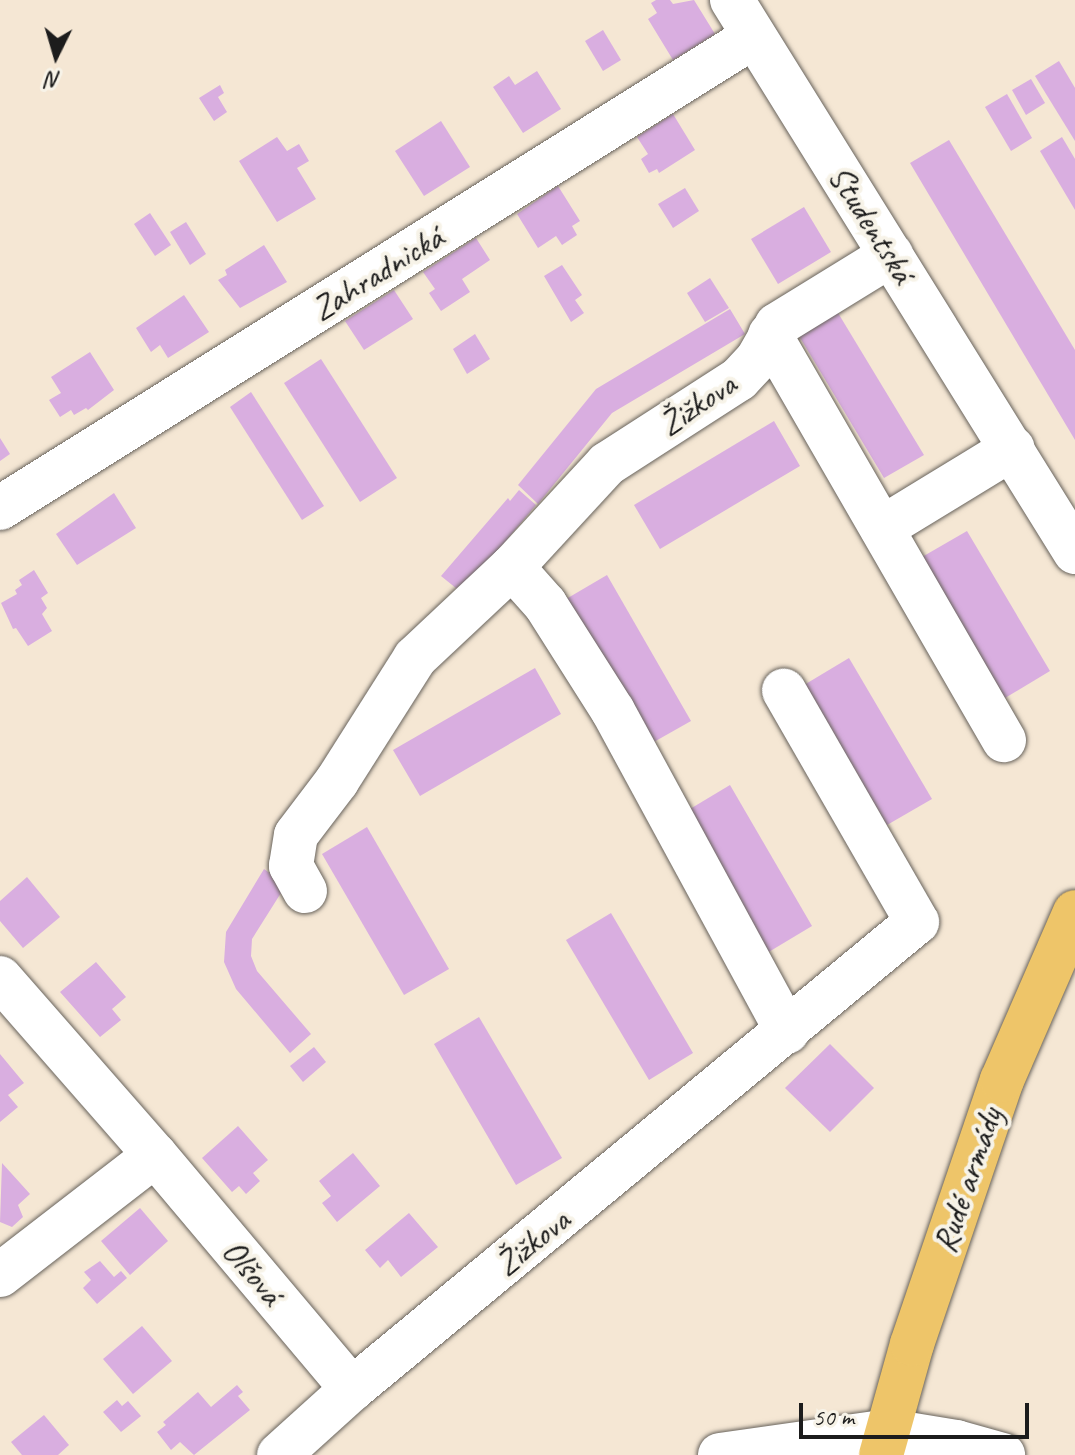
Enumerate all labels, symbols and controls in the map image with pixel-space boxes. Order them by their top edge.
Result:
north arrow [16,16,96,96]
text: N [46,65,62,94]
street label: Studentská [820,158,924,290]
street label: Zahradnická [304,217,450,329]
street label: Žižkova [651,363,743,445]
street label: Rudé armády [923,1102,1011,1258]
street label: Žižkova [486,1200,578,1284]
street label: Olšová [214,1231,292,1313]
scale bar [803,1387,1033,1437]
text: 50 m [813,1402,854,1432]

